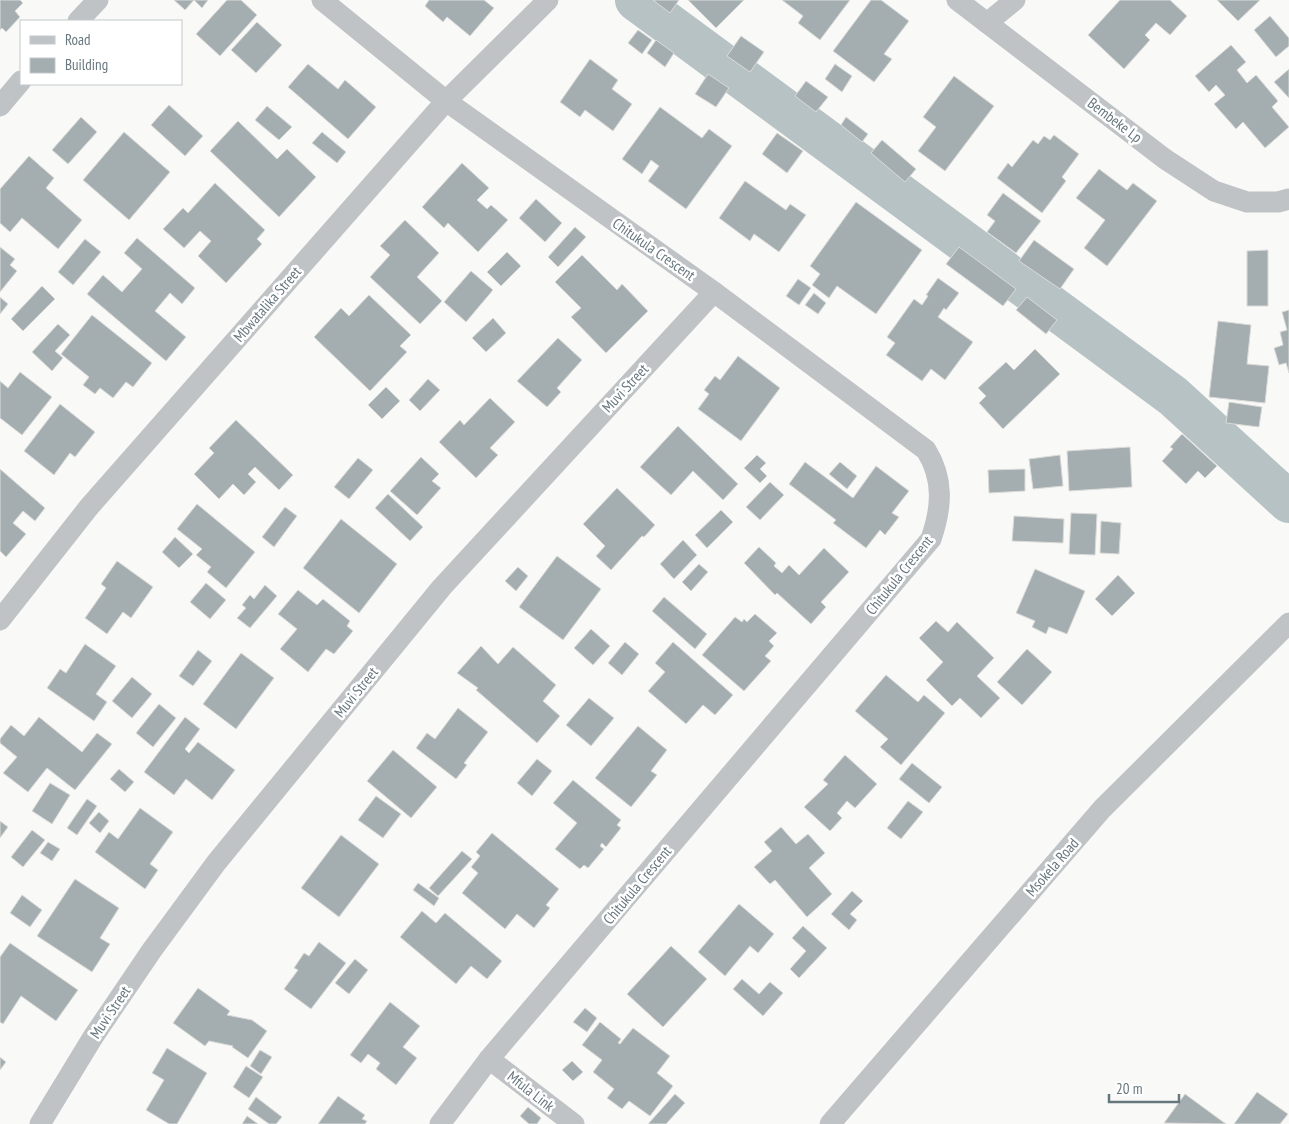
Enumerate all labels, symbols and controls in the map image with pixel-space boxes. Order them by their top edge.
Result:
legend [20,20,182,85]
text: Road [65,30,91,49]
text: Building [65,55,108,74]
street label: Bembeke Lp [1084,93,1146,147]
street label: Chitukula Crescent [609,214,699,284]
street label: Mbwatalika Street [229,262,305,346]
street label: Muvi Street [598,360,652,416]
street label: Chitukula Crescent [861,532,937,618]
street label: Muvi Street [330,663,382,721]
street label: Msokela Road [1021,834,1083,900]
street label: Chitukula Crescent [599,842,675,928]
street label: Muvi Street [86,982,134,1042]
street label: Mfula Link [504,1067,558,1115]
scale bar [1109,1072,1179,1104]
text: 20 m [1116,1079,1142,1098]

